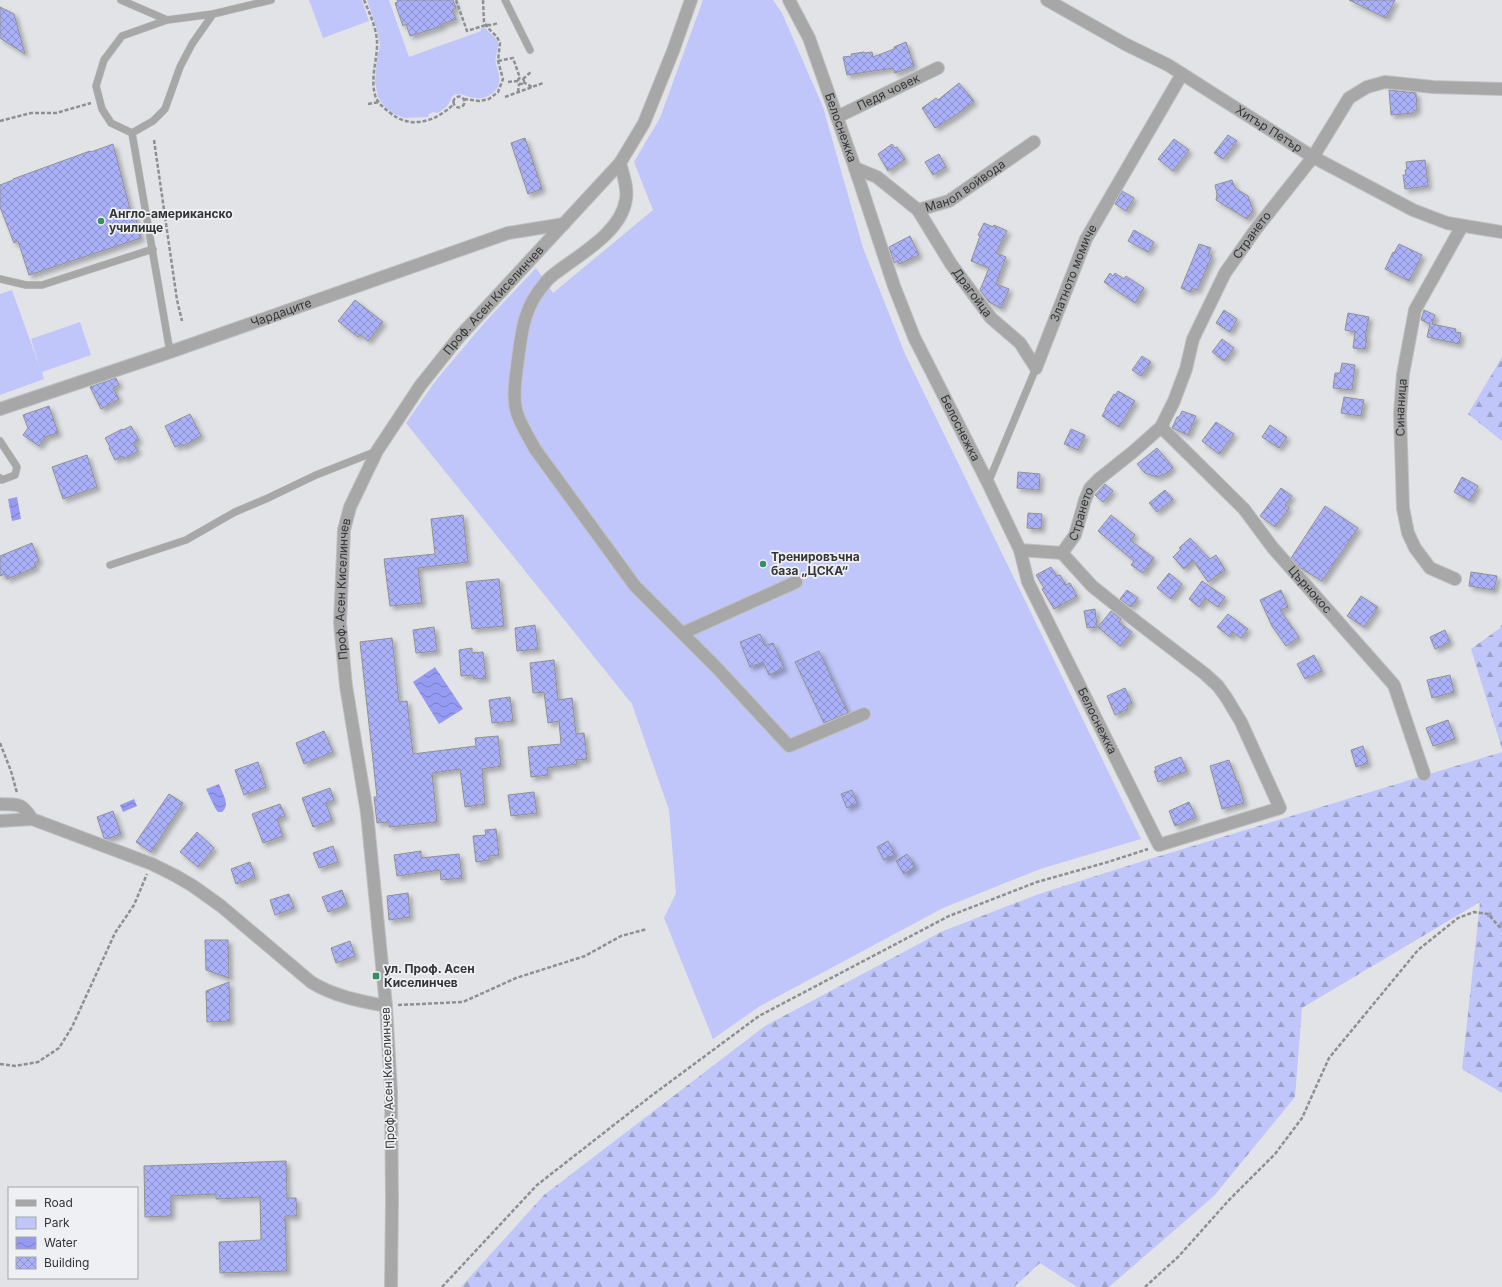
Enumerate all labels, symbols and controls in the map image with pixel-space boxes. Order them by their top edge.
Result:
street label: Педя човек [854,70,922,113]
street label: Белоснежка [822,91,860,164]
street label: Хитър Петър [1233,102,1305,155]
street label: Манол войвода [923,156,1008,215]
place label: Англо-американско училище [109,206,233,235]
street label: Странето [1229,208,1274,262]
marker: Англо-американско училище [96,216,106,226]
street label: Златното момиче [1047,221,1100,324]
street label: Проф. Асен Киселинчев [440,242,547,358]
street label: Драгойца [950,265,996,320]
street label: Чардаците [248,295,313,330]
street label: Синаница [1392,378,1410,437]
street label: Белоснежка [938,392,984,464]
street label: Странето [1065,485,1097,544]
street label: Проф. Асен Киселинчев [332,516,354,661]
place label: Тренировъчна база „ЦСКА“ [771,549,860,578]
marker: Тренировъчна база „ЦСКА“ [758,559,768,569]
street label: Църнокос [1285,563,1335,616]
street label: Белоснежка [1075,685,1121,757]
place label: ул. Проф. Асен Киселинчев [384,961,475,990]
marker: ул. Проф. Асен Киселинчев [371,971,381,981]
street label: Проф. Асен Киселинчев [378,1007,397,1149]
legend [8,1187,138,1279]
text: Road [44,1195,73,1210]
text: Park [44,1215,70,1230]
text: Water [44,1235,78,1250]
text: Building [44,1255,89,1270]

